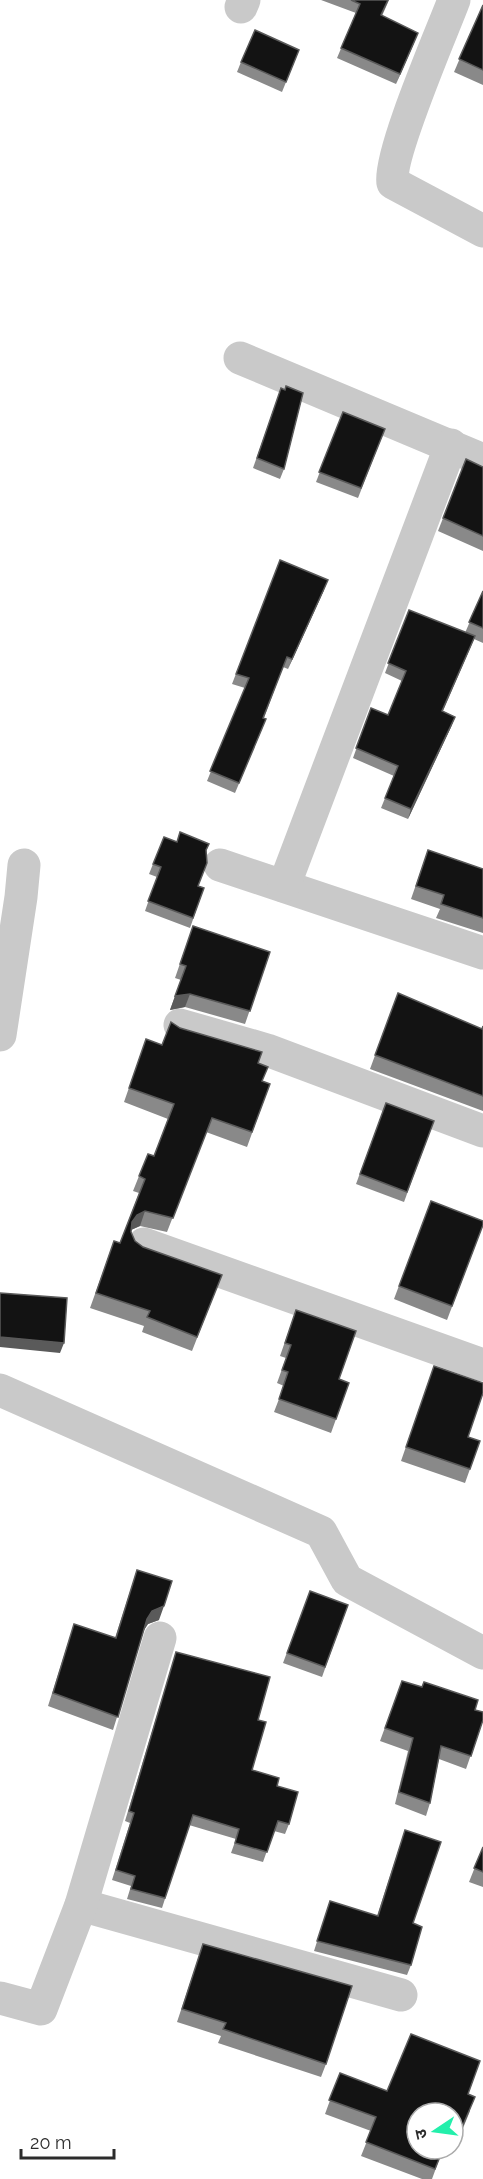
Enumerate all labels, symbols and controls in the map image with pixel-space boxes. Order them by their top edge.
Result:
north arrow [405,2101,465,2161]
scale bar [21,2122,114,2160]
text: उ [410,2127,431,2141]
text: 20 m [30,2132,72,2153]

